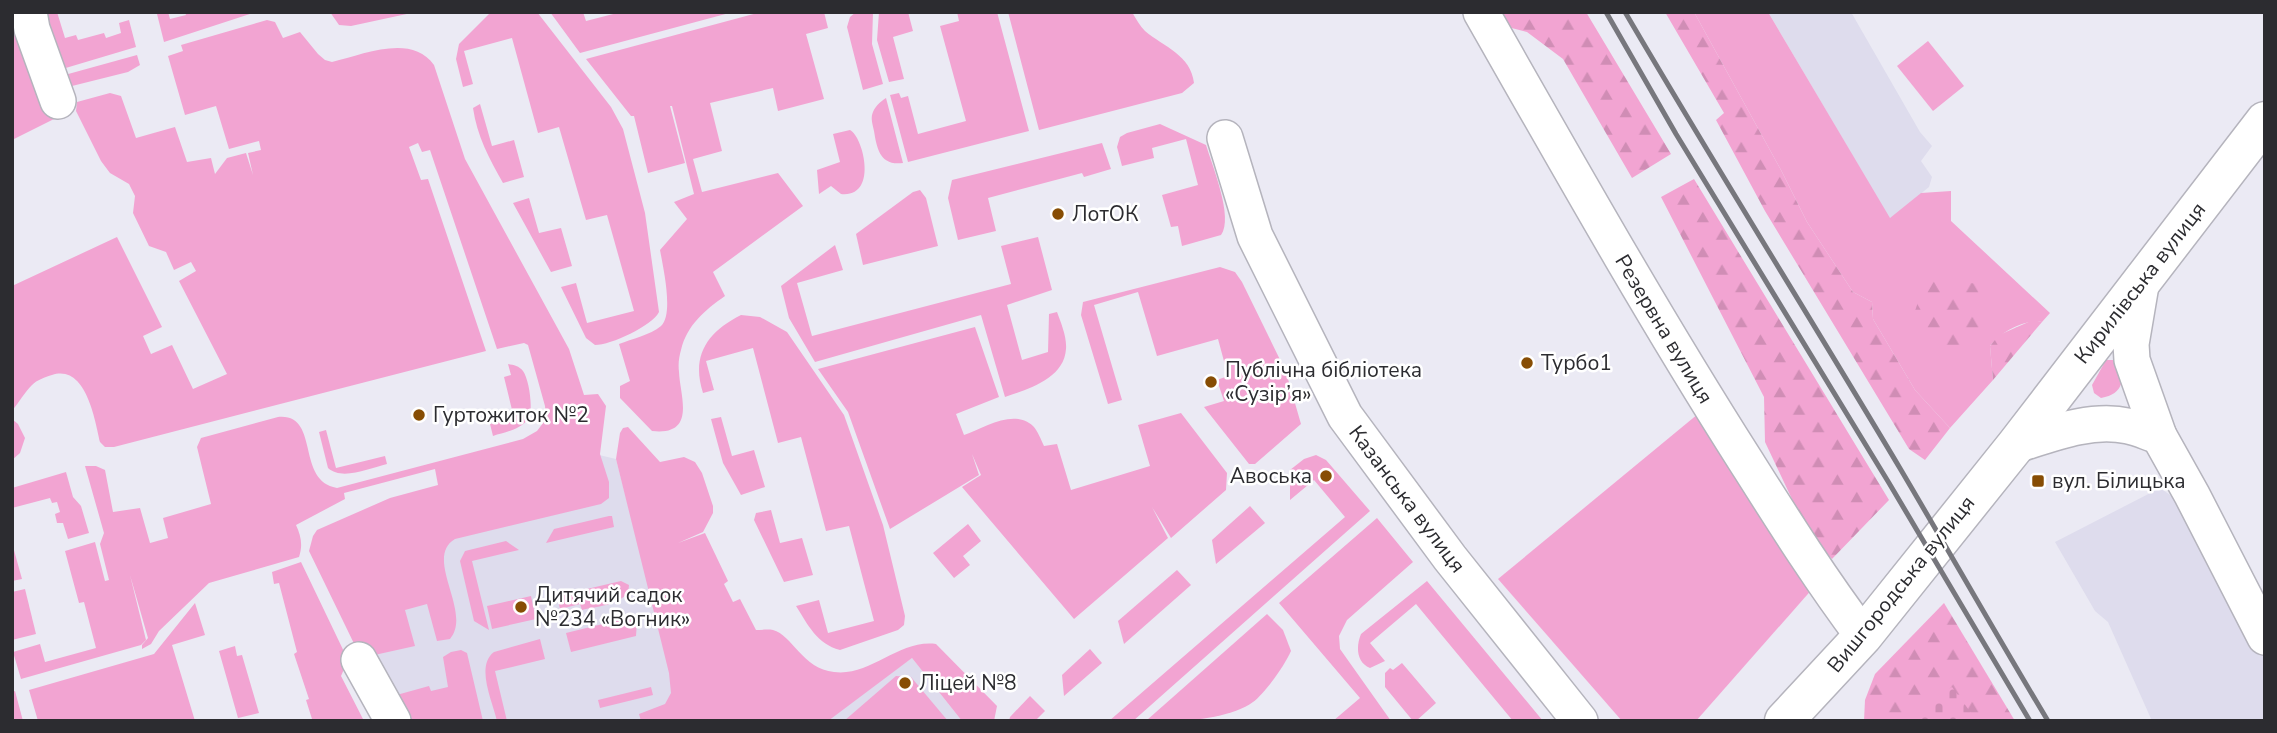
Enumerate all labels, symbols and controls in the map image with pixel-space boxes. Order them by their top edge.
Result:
street label: Кирилівська вулиця [2068,196,2212,370]
place label: ЛотОК [1072,200,1139,228]
marker: ЛотОК [1050,206,1066,222]
street label: Резервна вулиця [1608,249,1720,409]
place label: Турбо1 [1541,349,1612,377]
marker: Турбо1 [1519,355,1535,371]
place label: Публічна бібліотека «Сузір’я» [1225,356,1422,408]
marker: Публічна бібліотека «Сузір’я» [1203,374,1219,390]
place label: Гуртожиток №2 [433,401,589,429]
marker: Гуртожиток №2 [411,407,427,423]
street label: Казанська вулиця [1342,420,1472,578]
place label: Авоська [1230,462,1312,490]
place label: вул. Білицька [2052,467,2186,495]
marker: Авоська [1318,468,1334,484]
marker: вул. Білицька [2030,473,2046,489]
street label: Вишгородська вулиця [1821,490,1981,678]
place label: Дитячий садок №234 «Вогник» [535,581,690,633]
marker: Дитячий садок №234 «Вогник» [513,599,529,615]
place label: Ліцей №8 [919,669,1017,697]
marker: Ліцей №8 [897,675,913,691]

